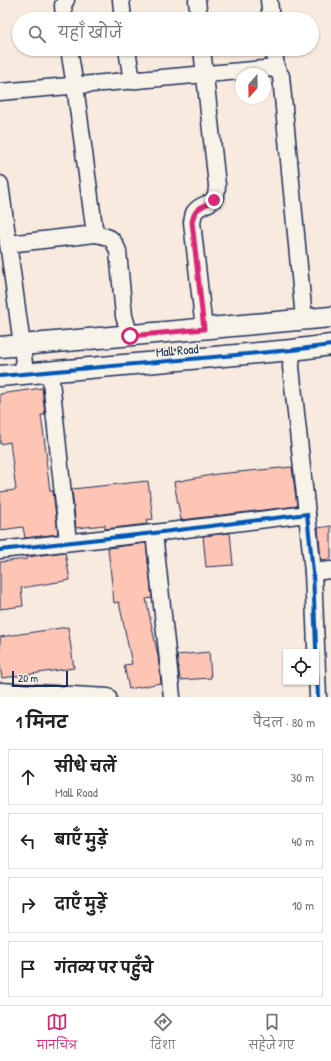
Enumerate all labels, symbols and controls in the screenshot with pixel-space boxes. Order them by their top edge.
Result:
search box [12,12,319,56]
text: यहाँ खोजें [58,22,122,43]
icon: search [26,23,48,45]
north arrow [235,68,271,104]
route end [205,191,223,209]
route start [121,327,139,345]
street label: Mall Road [155,339,199,361]
map controls [283,649,319,685]
button: locate [283,649,319,685]
scale bar [12,669,68,688]
text: 20 m [18,671,38,685]
text: 1 मिनट [16,710,67,733]
text: पैदल · 80 m [253,713,315,731]
text: सीधे चलें [55,756,116,777]
icon: ahead [17,766,39,788]
text: 30 m [291,768,314,786]
text: Mall Road [55,783,98,801]
text: बाएँ मुड़ें [55,829,107,850]
icon: left [17,830,39,852]
text: 40 m [291,832,314,850]
text: दाएँ मुड़ें [55,893,107,914]
icon: right [17,894,39,916]
text: 10 m [292,896,314,914]
text: गंतव्य पर पहुँचे [55,957,153,978]
icon: arrive [17,958,39,980]
tab: मानचित्र [37,1011,77,1057]
tab: दिशा [150,1011,175,1057]
tab: सहेजे गए [249,1011,294,1057]

